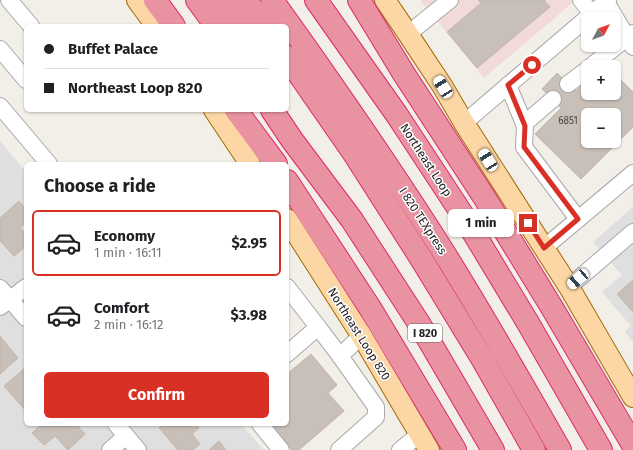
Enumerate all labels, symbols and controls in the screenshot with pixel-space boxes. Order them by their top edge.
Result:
north arrow [581,12,621,52]
map controls [581,12,621,148]
text: Buffet Palace [68,40,158,58]
route start [523,56,541,74]
button: + [581,60,621,100]
car [431,74,455,100]
text: Northeast Loop 820 [68,79,202,97]
button: − [581,108,621,148]
house number: 6851 [558,115,578,127]
street label: Northeast Loop [397,121,455,199]
car [477,147,499,173]
text: Choose a ride [44,175,156,197]
street label: I 820 TEXpress [396,185,450,257]
callout: 1 min [448,209,514,237]
route end [519,214,537,232]
text: 1 min [465,215,497,230]
icon: car [46,225,82,261]
text: Economy [94,227,155,245]
text: $2.95 [231,234,267,252]
text: 1 min · 16:11 [94,245,162,260]
car [565,267,591,291]
street label: Northeast Loop 820 [325,285,393,383]
icon: car [46,297,82,333]
text: Comfort [94,299,150,317]
text: $3.98 [231,306,267,324]
text: 2 min · 16:12 [94,317,164,332]
road number: I 820 [408,324,442,342]
button: Confirm [44,372,269,418]

